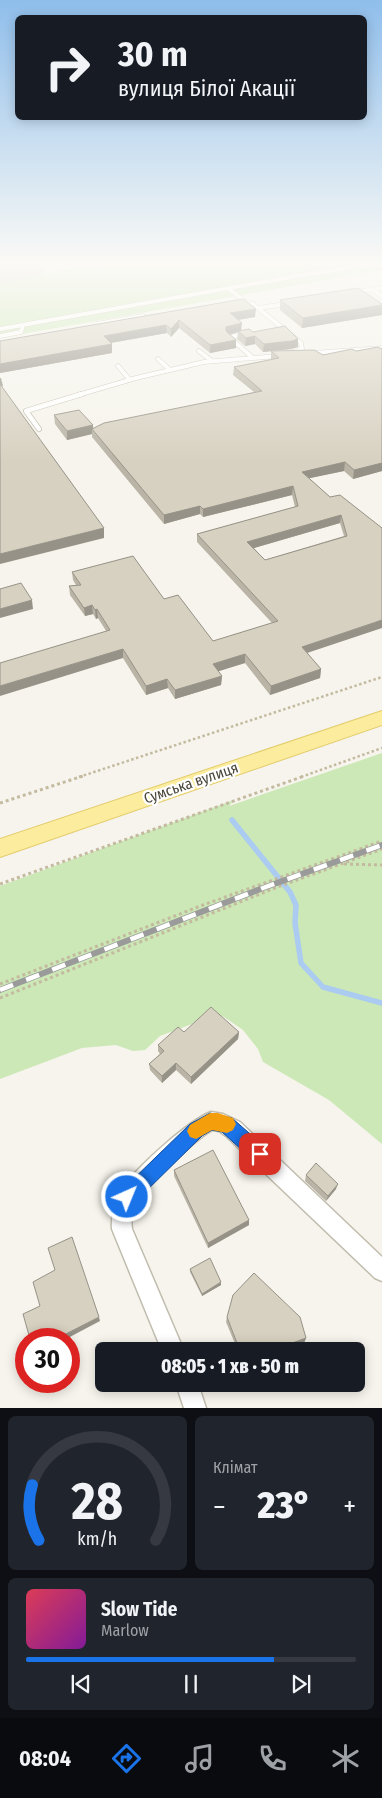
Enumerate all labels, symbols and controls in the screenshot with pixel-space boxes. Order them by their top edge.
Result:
text: 30 m [118,33,188,75]
icon: right [35,35,100,100]
text: вулиця Білої Акації [118,75,295,102]
street label: Сумська вулиця [141,758,241,808]
pin [239,1133,281,1175]
icon: arrive [246,1140,274,1168]
position arrow [100,1170,152,1222]
speed limit sign: 30 [15,1328,80,1393]
text: 08:05 · 1 хв · 50 m [161,1355,299,1378]
text: Клімат [213,1458,258,1477]
text: 28 [71,1470,123,1533]
text: 23° [258,1482,311,1528]
text: − [213,1490,226,1523]
text: + [343,1490,356,1523]
text: km/h [78,1528,117,1550]
text: Slow Tide [101,1598,177,1621]
text: Marlow [101,1621,149,1640]
icon: previous [67,1670,95,1698]
icon: pause [177,1670,205,1698]
icon: next [287,1670,315,1698]
icon: directions [109,1741,144,1776]
icon: music [182,1741,217,1776]
icon: phone [255,1741,290,1776]
icon: climate [328,1741,363,1776]
text: 08:04 [19,1745,71,1772]

